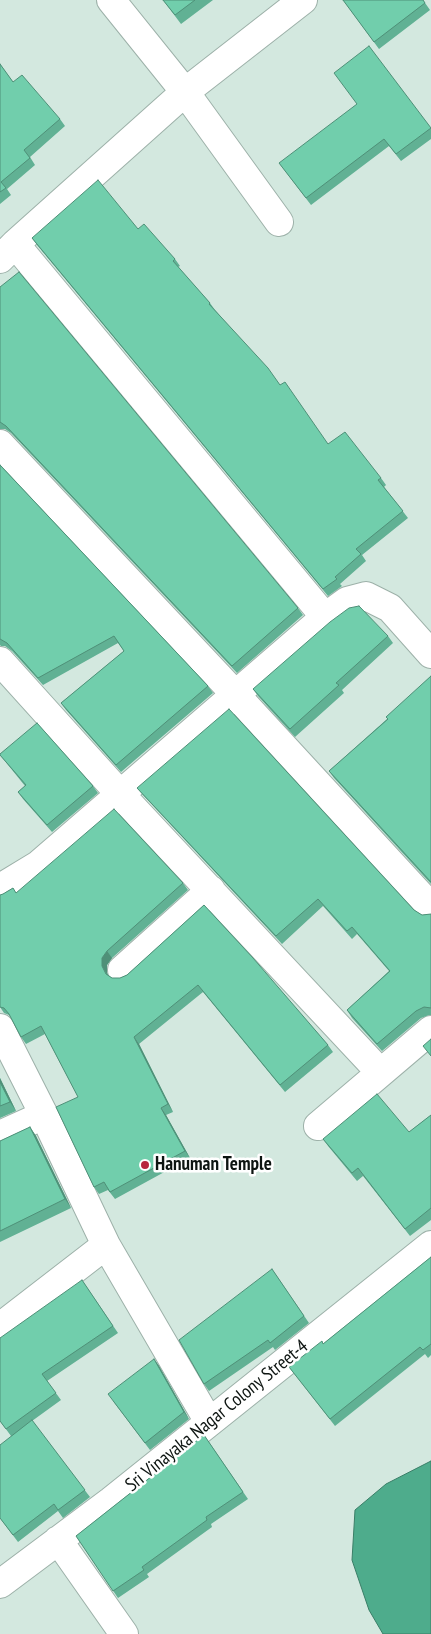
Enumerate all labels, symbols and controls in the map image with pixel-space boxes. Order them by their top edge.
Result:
place label: Hanuman Temple [155,1154,272,1176]
marker: Hanuman Temple [139,1159,151,1171]
street label: Sri Vinayaka Nagar Colony Street-4 [121,1335,313,1497]

